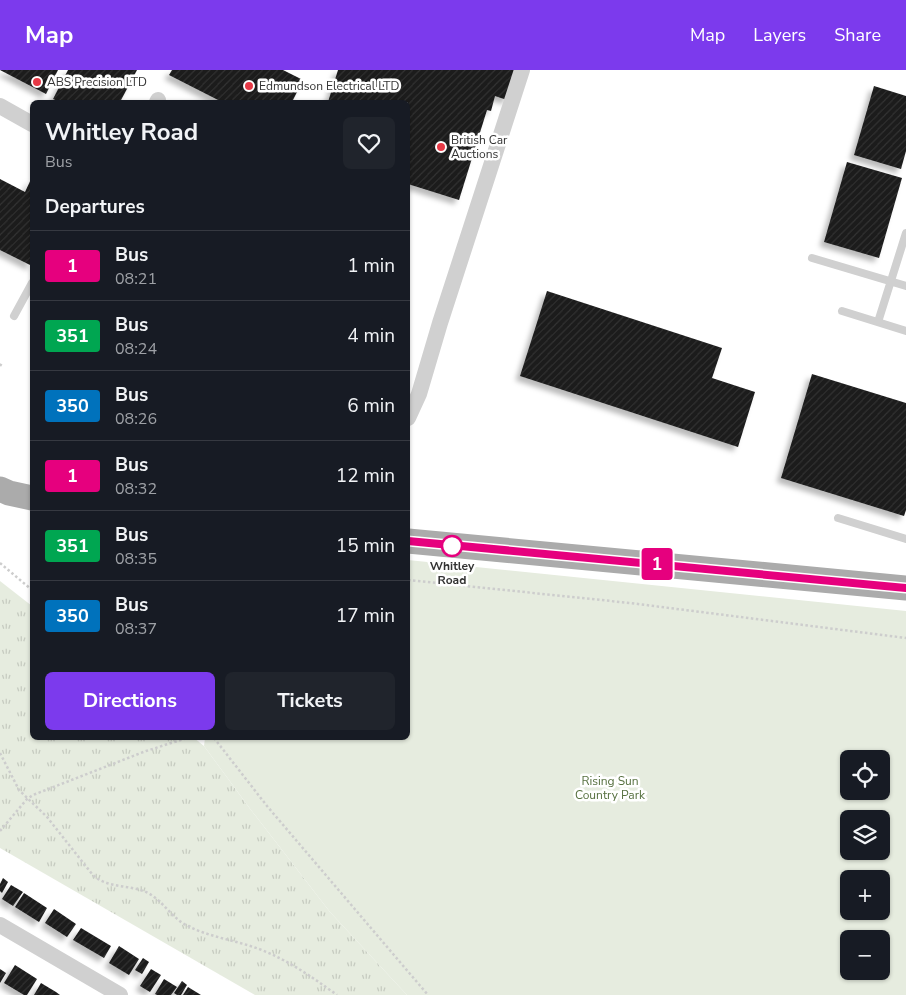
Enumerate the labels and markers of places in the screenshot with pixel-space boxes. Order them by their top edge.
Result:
place label: ABS Precision LTD [47,74,147,90]
marker: ABS Precision LTD [31,76,43,88]
place label: Edmundson Electrical LTD [259,78,400,94]
marker: Edmundson Electrical LTD [243,80,255,92]
place label: British Car Auctions [451,132,508,162]
marker: British Car Auctions [435,141,447,153]
marker: Whitley Road [441,535,463,557]
place label: Whitley Road [430,558,475,588]

